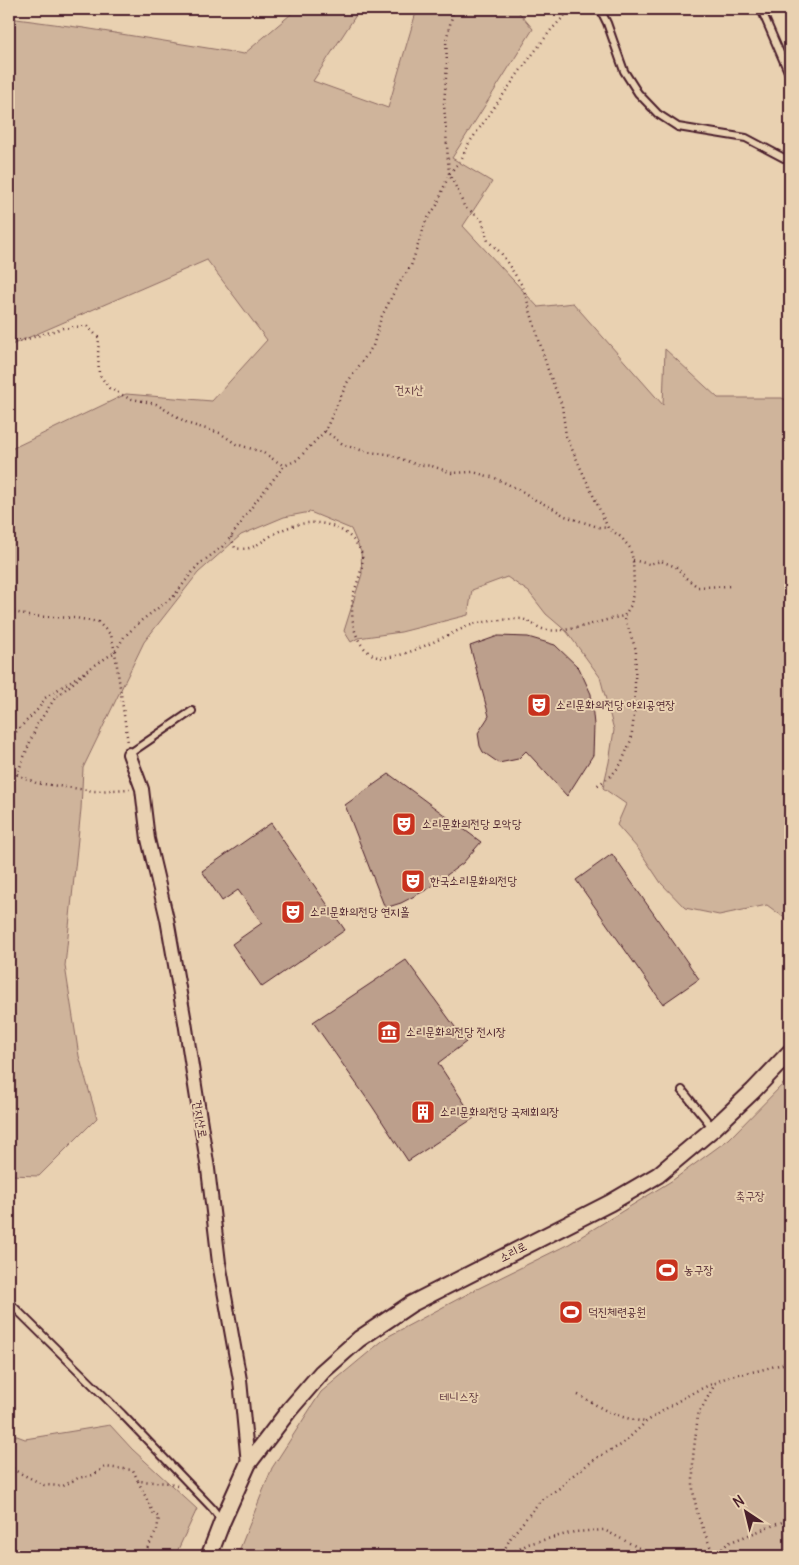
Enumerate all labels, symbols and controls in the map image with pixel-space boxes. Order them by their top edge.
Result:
park label: 건지산 [395,382,424,397]
theatre icon: 소리문화의전당 야외공연장 [526,692,552,718]
place label: 소리문화의전당 야외공연장 [556,697,675,712]
theatre icon: 소리문화의전당 모악당 [391,811,417,837]
place label: 소리문화의전당 모악당 [422,816,522,831]
theatre icon: 한국소리문화의전당 [400,868,426,894]
place label: 한국소리문화의전당 [430,873,517,888]
theatre icon: 소리문화의전당 연지홀 [280,899,306,925]
place label: 소리문화의전당 연지홀 [310,904,410,919]
museum icon: 소리문화의전당 전시장 [376,1019,402,1045]
place label: 소리문화의전당 전시장 [406,1024,506,1039]
street label: 건지산로 [190,1099,211,1139]
building icon: 소리문화의전당 국제회의장 [410,1099,436,1125]
place label: 소리문화의전당 국제회의장 [440,1104,559,1119]
park label: 축구장 [736,1188,765,1203]
street label: 소리로 [496,1238,529,1265]
sports icon: 농구장 [654,1257,680,1283]
place label: 농구장 [684,1262,713,1277]
sports icon: 덕진체련공원 [558,1299,584,1325]
place label: 덕진체련공원 [588,1304,646,1319]
park label: 테니스장 [440,1389,479,1404]
north arrow [722,1488,772,1538]
text: N [729,1491,748,1512]

